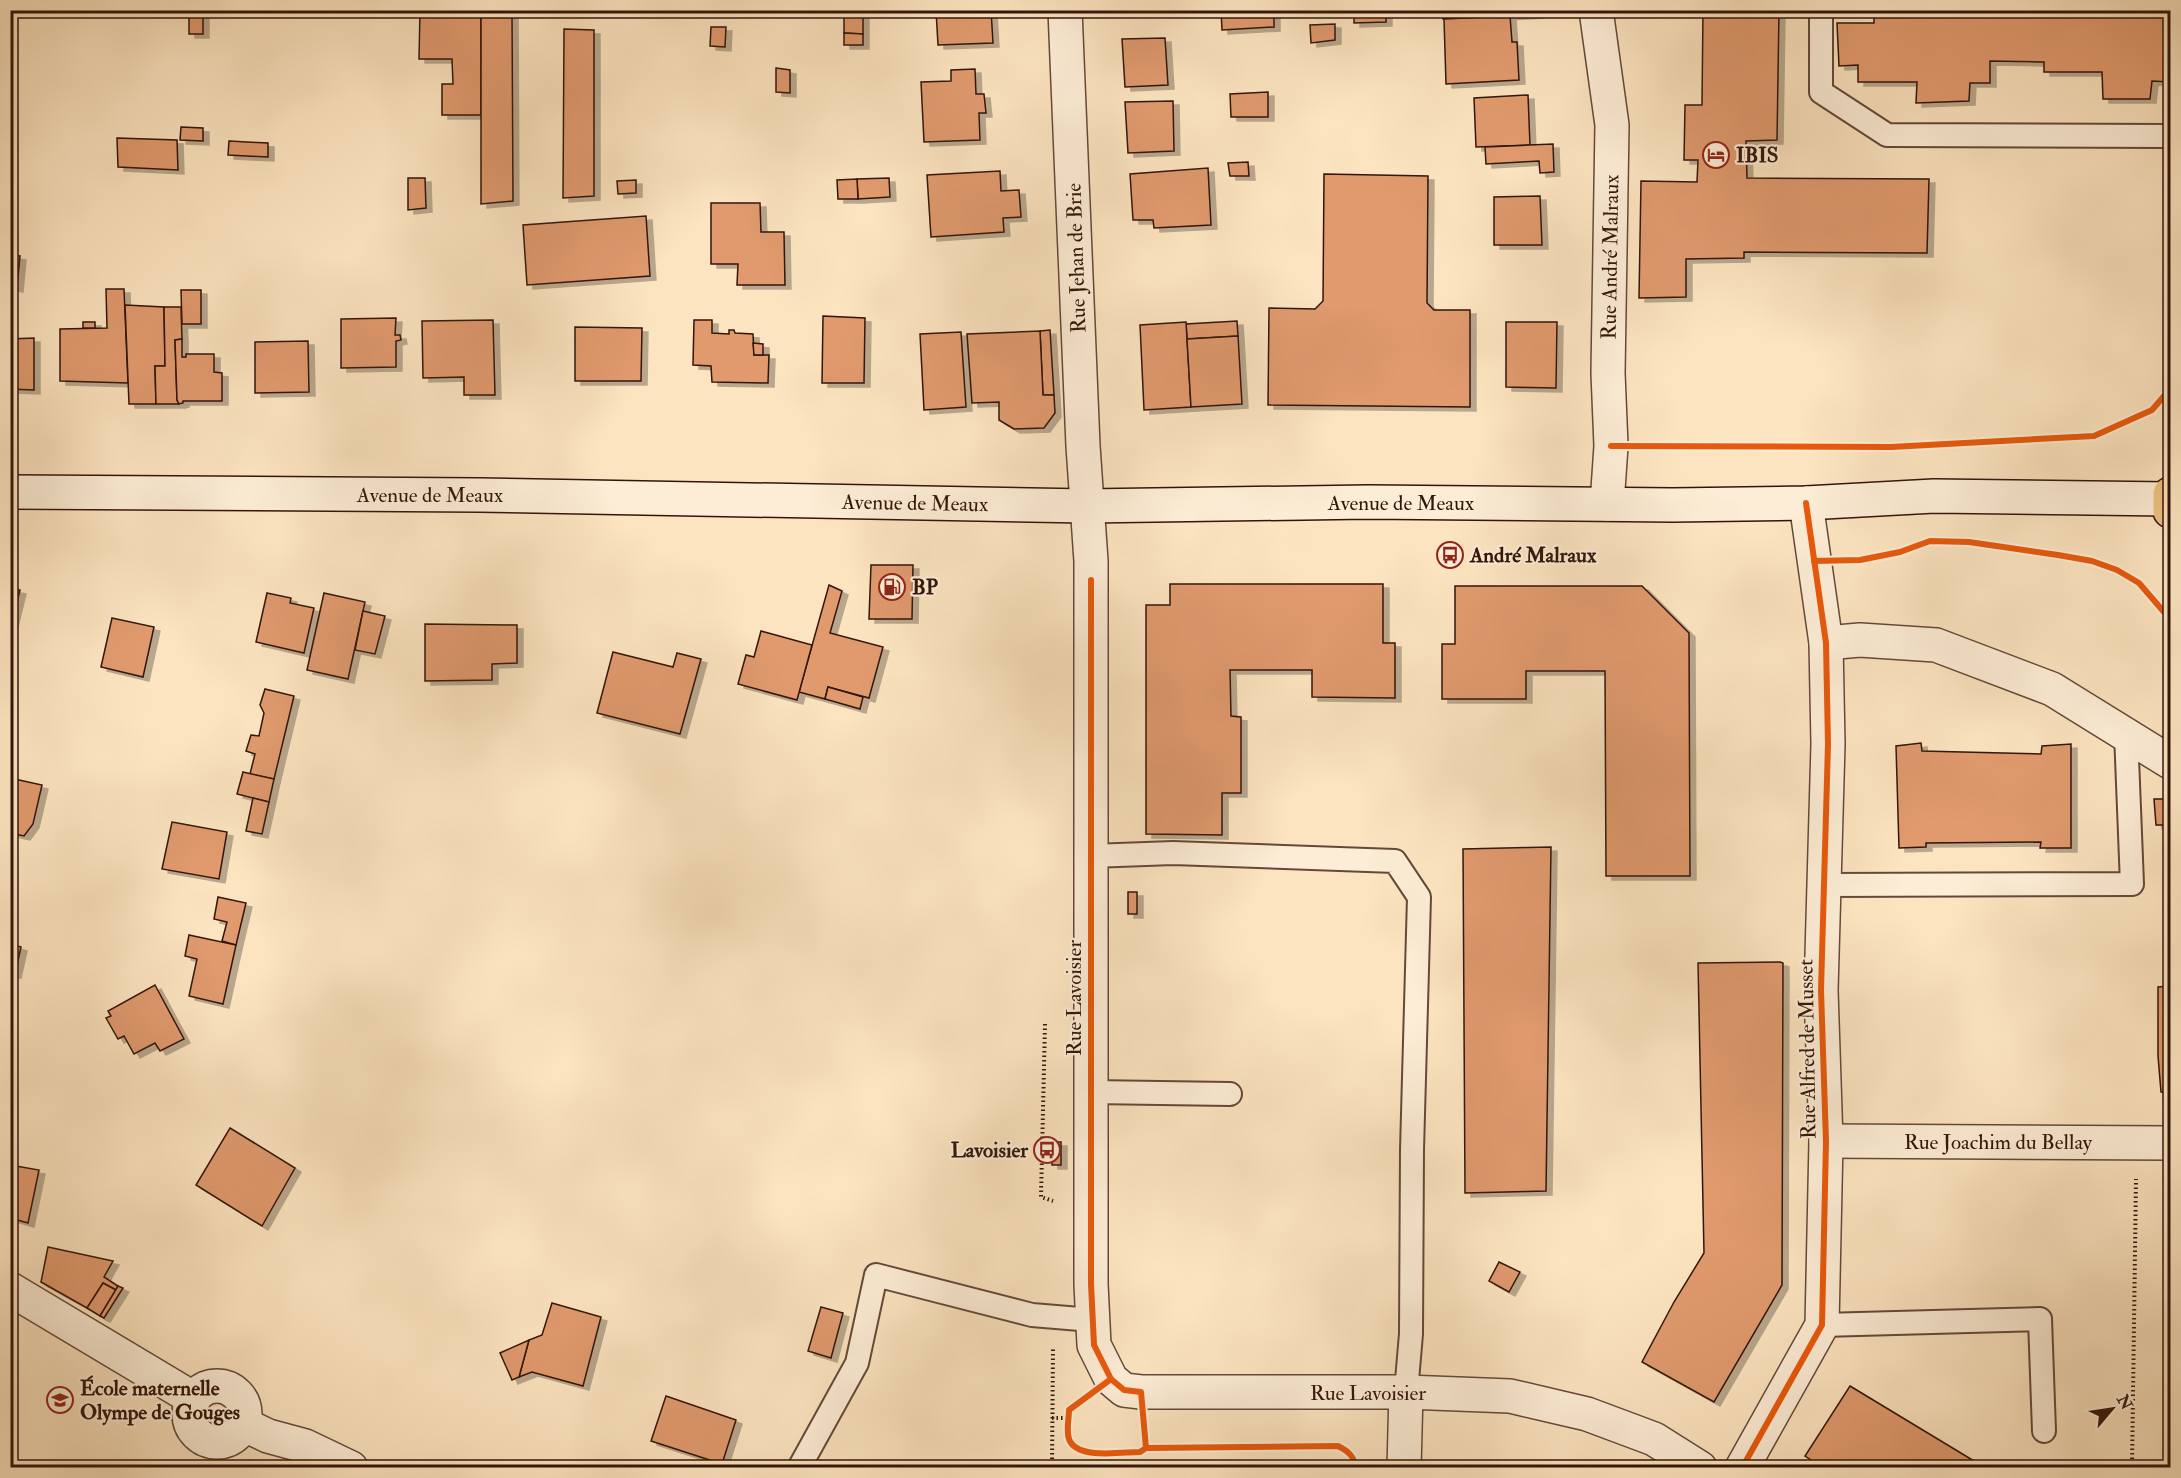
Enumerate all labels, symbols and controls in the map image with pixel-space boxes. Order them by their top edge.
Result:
hotel icon: IBIS [1701,140,1731,170]
place label: IBIS [1736,142,1778,169]
street label: Rue André Malraux [1596,174,1625,340]
street label: Rue Jehan de Brie [1060,182,1093,333]
street label: Avenue de Meaux [356,482,504,509]
street label: Avenue de Meaux [841,489,989,518]
street label: Avenue de Meaux [1327,490,1475,517]
bus stop icon: André Malraux [1435,540,1465,570]
place label: André Malraux [1469,542,1597,569]
fuel station icon: BP [877,572,907,602]
place label: BP [912,574,939,601]
street label: Rue Lavoisier [1061,940,1088,1056]
street label: Rue Alfred de Musset [1792,959,1823,1139]
street label: Rue Joachim du Bellay [1904,1129,2093,1156]
bus stop icon: Lavoisier [1032,1135,1062,1165]
place label: Lavoisier [951,1137,1029,1164]
place label: École maternelle Olympe de Gouges [80,1375,240,1426]
north arrow [2082,1379,2142,1439]
street label: Rue Lavoisier [1310,1380,1426,1407]
school or university icon: École maternelle Olympe de Gouges [45,1385,75,1415]
text: N [2112,1390,2137,1414]

